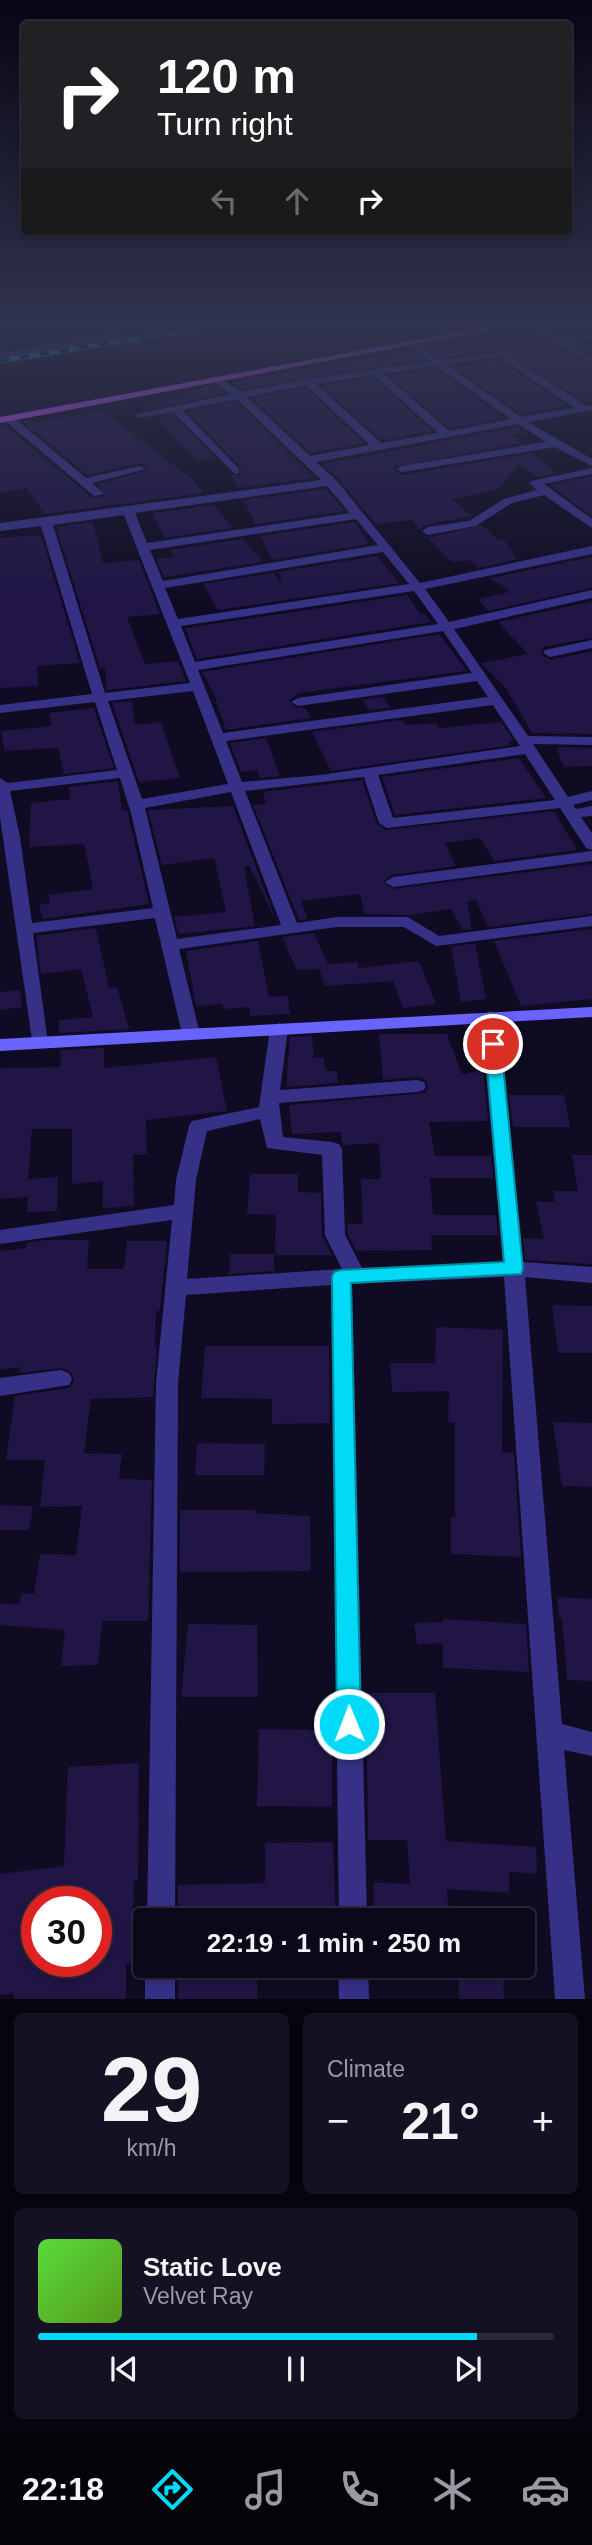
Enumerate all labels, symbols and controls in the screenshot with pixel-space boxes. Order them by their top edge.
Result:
icon: right [42,49,133,140]
text: 120 m [157,49,296,103]
text: Turn right [157,106,293,142]
icon: left [205,182,243,220]
icon: ahead [278,182,316,220]
icon: right [351,182,389,220]
pin [463,1014,523,1074]
icon: arrive [474,1025,512,1063]
position arrow [312,1687,386,1761]
speed limit sign: 30 [21,1886,112,1977]
text: 22:19 · 1 min · 250 m [207,1928,461,1958]
text: 29 [101,2039,202,2140]
text: Climate [327,2056,405,2082]
text: 21° [401,2092,480,2150]
text: − [327,2100,349,2142]
text: + [532,2100,554,2142]
text: km/h [127,2135,176,2161]
text: Static Love [143,2252,282,2282]
text: Velvet Ray [143,2283,253,2309]
icon: previous [105,2350,143,2388]
icon: pause [277,2350,315,2388]
icon: next [449,2350,487,2388]
icon: directions [148,2465,197,2514]
icon: music [241,2465,290,2514]
icon: phone [335,2465,384,2514]
icon: climate [428,2465,477,2514]
icon: car [521,2465,570,2514]
text: 22:18 [22,2471,104,2507]

